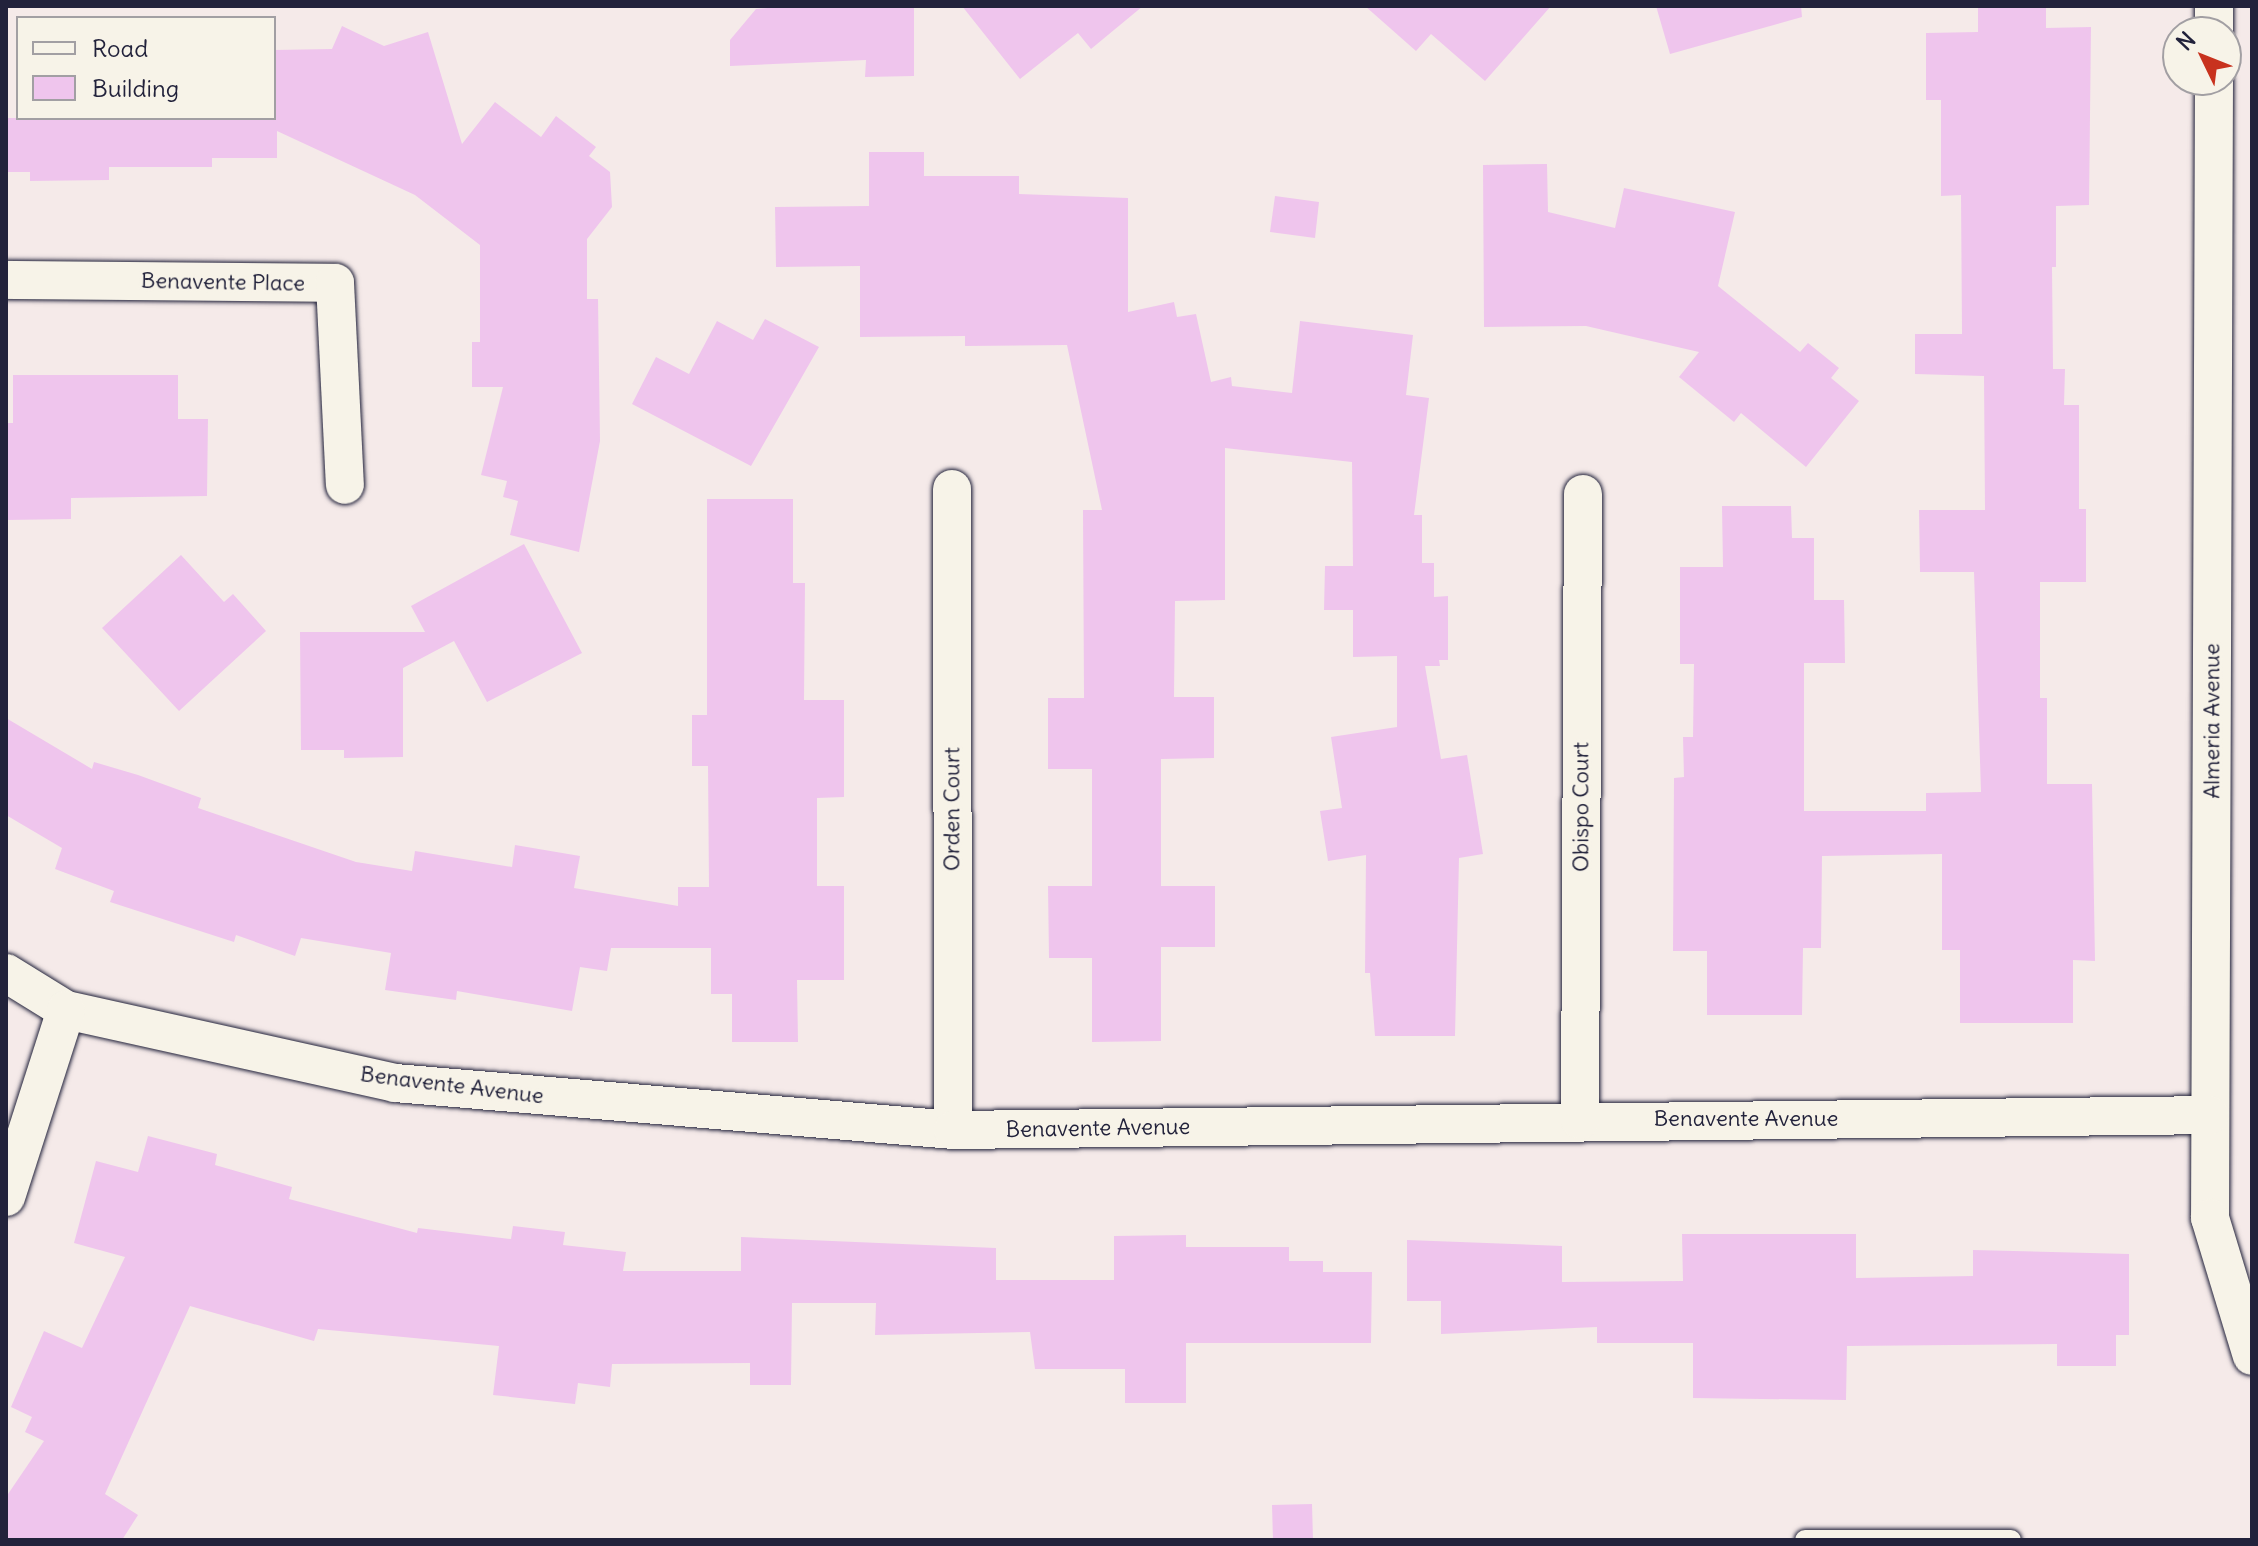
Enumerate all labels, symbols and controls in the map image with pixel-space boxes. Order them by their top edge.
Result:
legend [16,16,276,120]
north arrow [2162,16,2242,96]
text: N [2170,26,2201,56]
text: Road [92,33,148,63]
text: Building [92,73,179,103]
street label: Benavente Place [141,267,305,297]
street label: Almeria Avenue [2199,643,2225,799]
street label: Obispo Court [1568,742,1594,872]
street label: Orden Court [939,747,965,871]
street label: Benavente Avenue [359,1061,545,1109]
street label: Benavente Avenue [1654,1106,1838,1132]
street label: Benavente Avenue [1005,1113,1191,1143]

